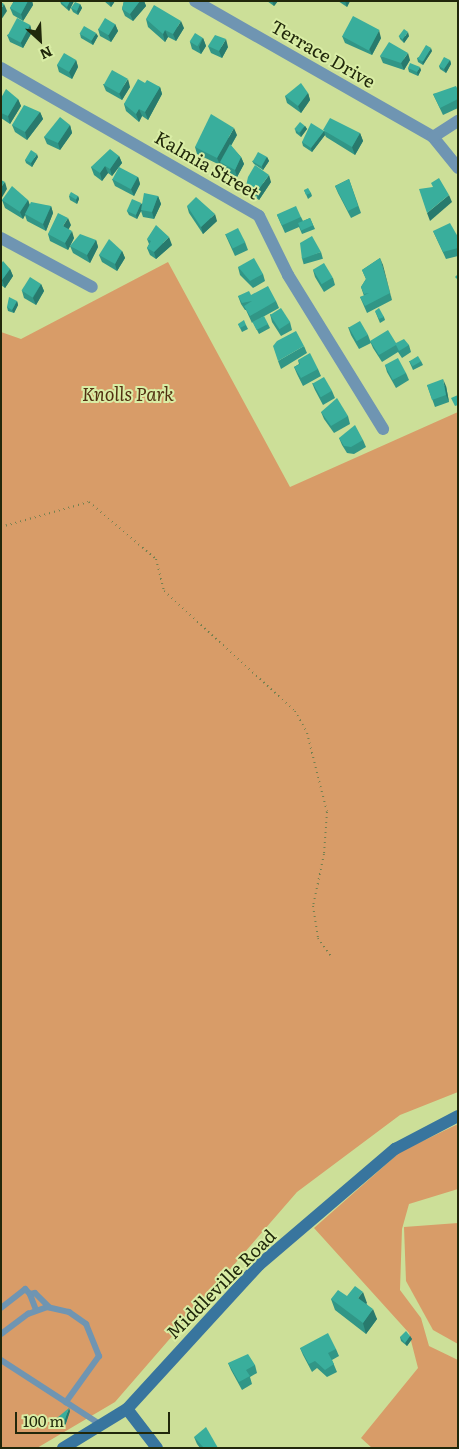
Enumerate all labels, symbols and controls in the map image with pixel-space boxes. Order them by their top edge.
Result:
north arrow [15,15,65,65]
street label: Terrace Drive [267,15,379,93]
text: N [37,42,56,65]
street label: Kalmia Street [151,126,263,204]
park label: Knolls Park [82,383,174,405]
street label: Middleville Road [162,1225,280,1343]
scale bar [18,1402,172,1434]
text: 100 m [23,1409,64,1432]

